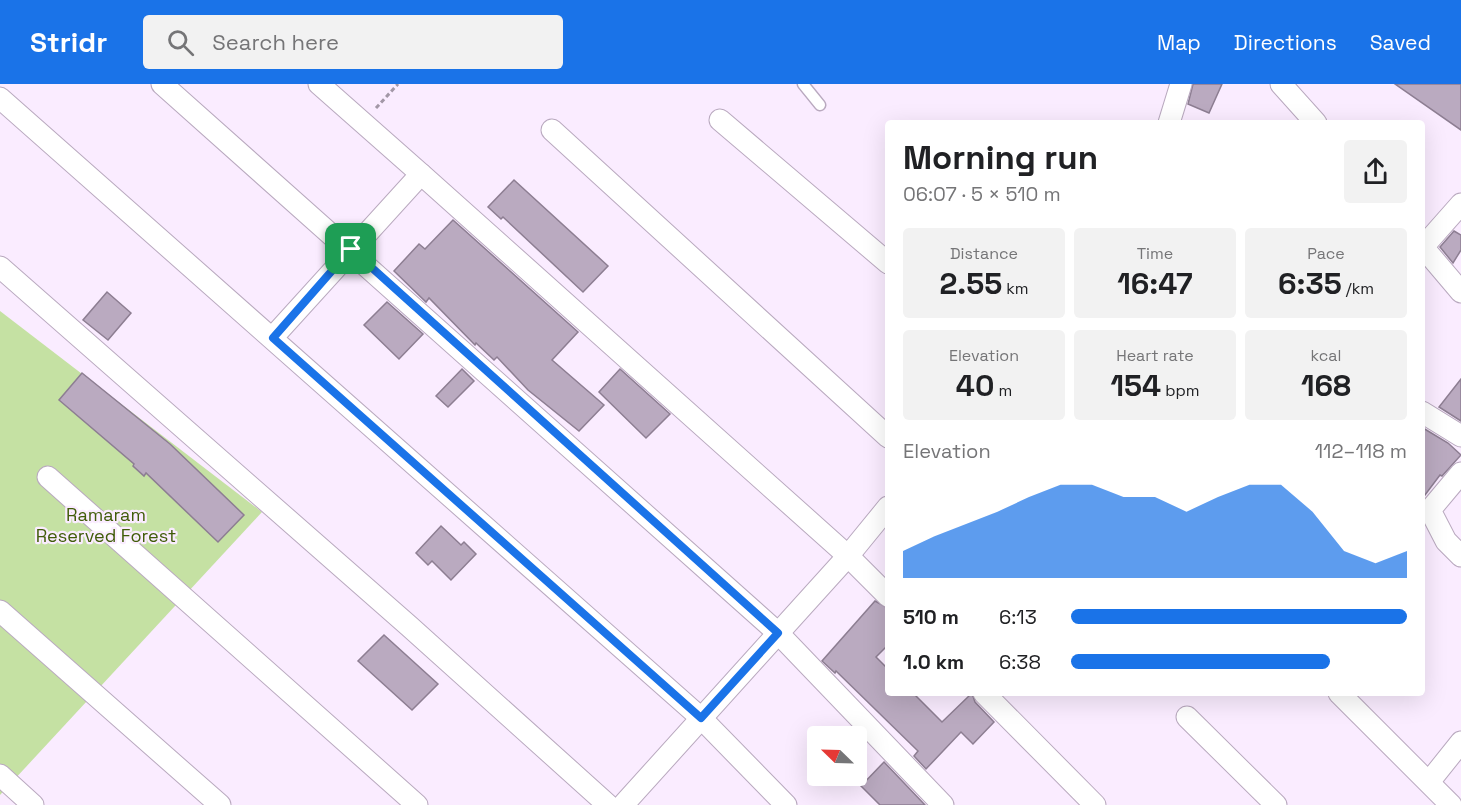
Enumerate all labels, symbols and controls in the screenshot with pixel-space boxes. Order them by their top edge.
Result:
search box [143,15,563,69]
text: Stridr [30,24,107,60]
icon: search [164,26,197,59]
text: Search here [212,28,339,56]
text: Map [1157,29,1201,56]
text: Directions [1234,29,1337,56]
text: Saved [1370,29,1431,56]
text: Morning run [903,137,1098,179]
button: share [1344,140,1407,203]
text: 06:07 · 5 × 510 m [903,181,1061,207]
pin [325,223,376,274]
icon: arrive [334,232,367,265]
text: Distance [950,243,1018,264]
text: Time [1137,243,1173,264]
text: Pace [1307,243,1345,264]
text: 2.55 [939,264,1002,303]
text: 16:47 [1117,264,1193,303]
text: 6:35 [1278,264,1342,303]
text: km [1002,278,1029,299]
text: /km [1342,278,1374,299]
text: Elevation [949,345,1019,366]
text: Heart rate [1116,345,1194,366]
text: kcal [1311,345,1341,366]
text: 40 [956,366,994,405]
text: 154 [1110,366,1161,405]
text: 168 [1301,366,1351,405]
text: m [994,380,1012,401]
text: bpm [1161,380,1200,401]
text: Elevation [903,438,991,464]
text: 112–118 m [1315,438,1407,464]
park label: Ramaram Reserved Forest [36,503,176,547]
text: 510 m [903,604,959,630]
text: 6:13 [999,604,1037,630]
text: 1.0 km [903,649,964,675]
text: 6:38 [999,649,1041,675]
north arrow [807,726,867,786]
map controls [807,726,867,786]

